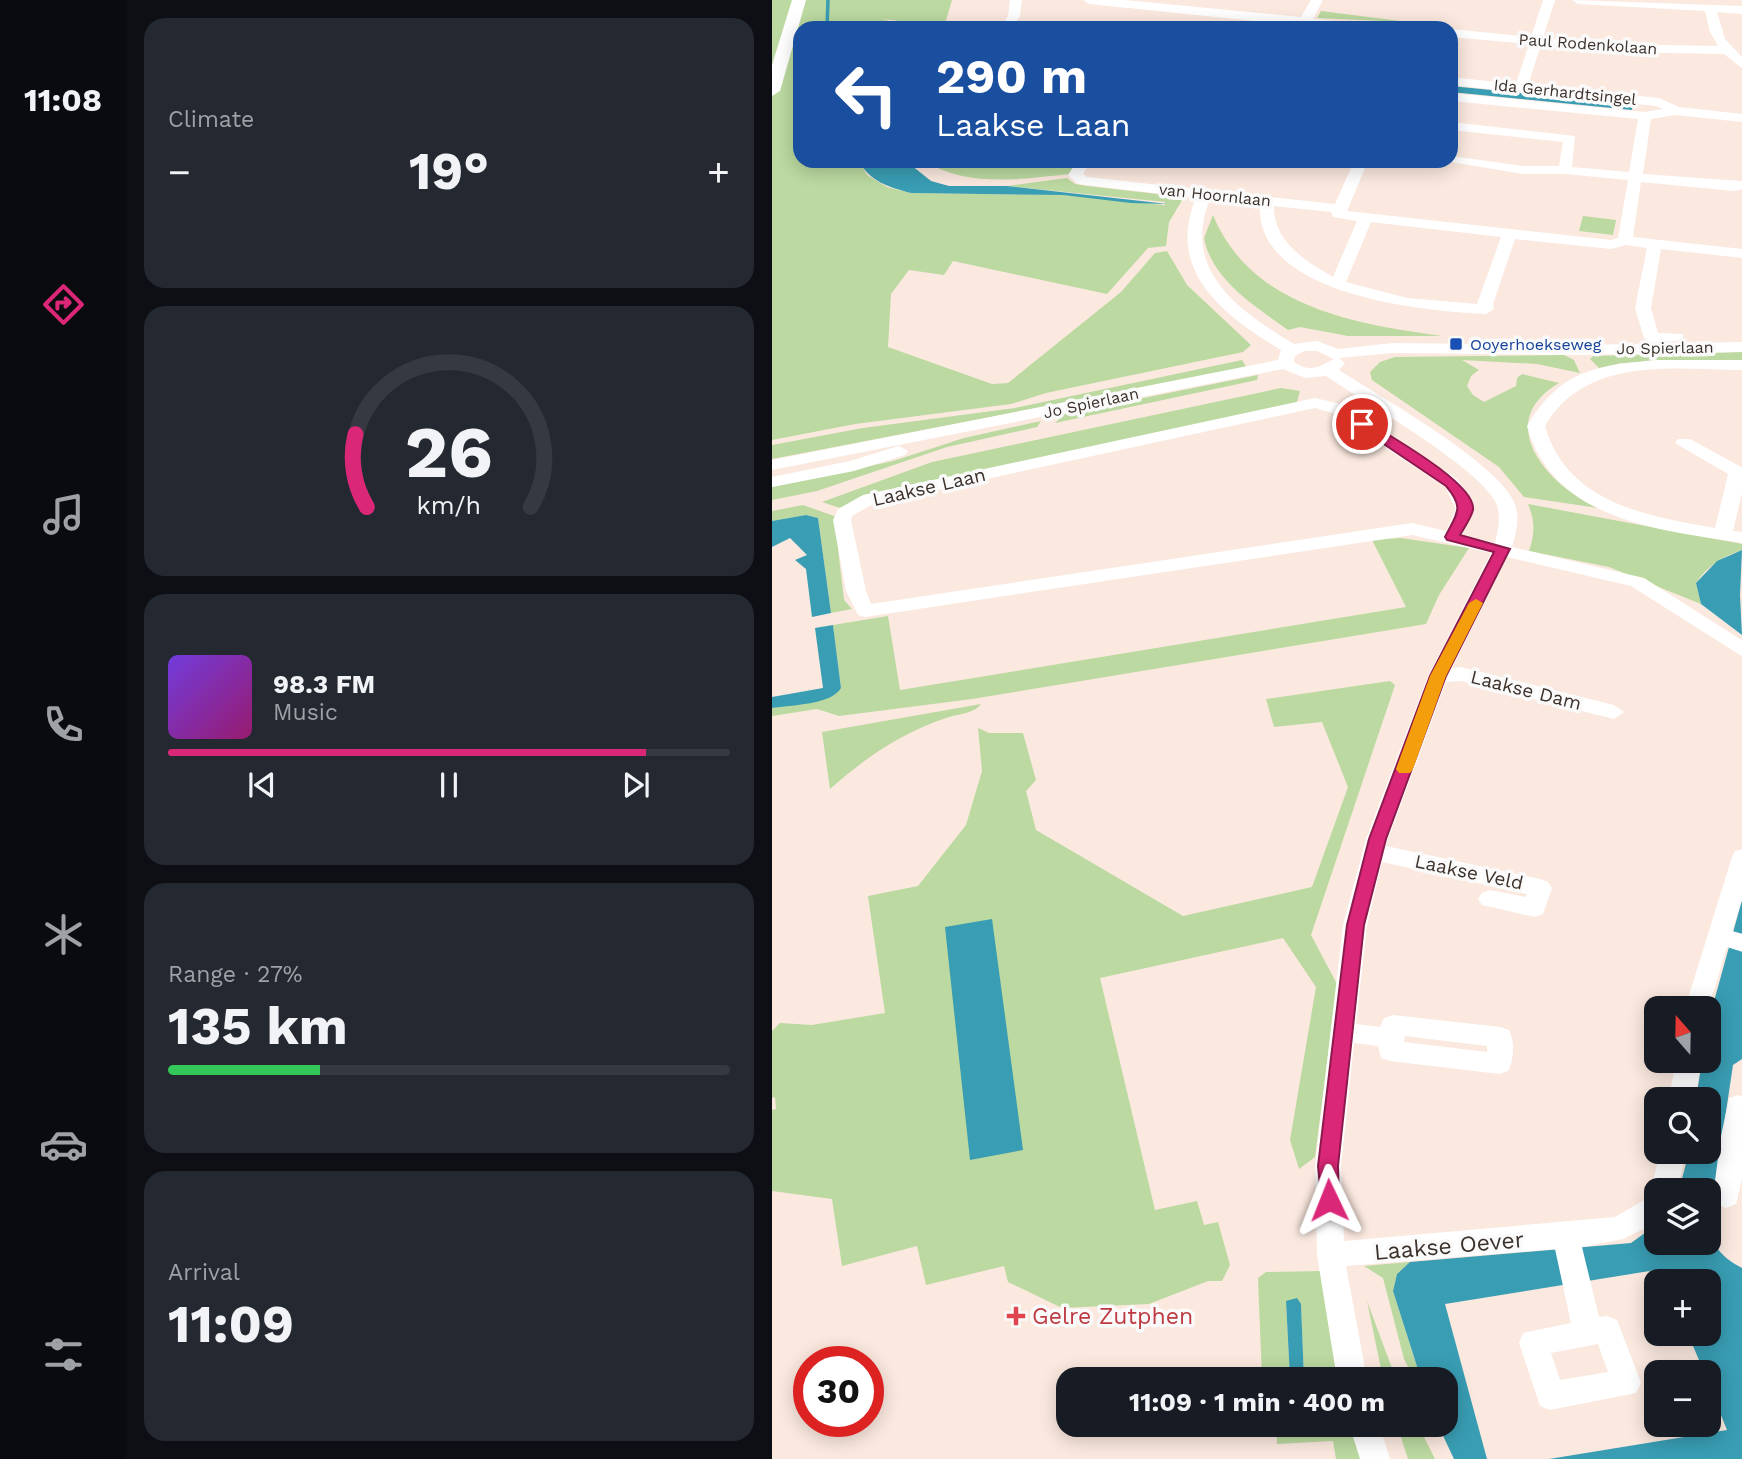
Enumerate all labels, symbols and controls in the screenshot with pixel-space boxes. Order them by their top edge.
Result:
street label: Paul Rodenkolaan [1518,30,1658,58]
text: 290 m [936,47,1087,105]
icon: left [821,49,912,140]
street label: Ida Gerhardtsingel [1493,75,1637,109]
text: 11:08 [24,81,102,119]
text: Climate [168,106,254,133]
text: Laakse Laan [936,106,1131,144]
text: 19° [409,141,489,202]
text: − [168,150,191,194]
text: + [707,150,730,194]
street label: van Hoornlaan [1158,180,1272,210]
icon: directions [39,280,88,329]
place label: Ooyerhoekseweg [1470,335,1602,354]
marker: Ooyerhoekseweg [1448,336,1464,352]
street label: Jo Spierlaan [1616,338,1714,358]
street label: Jo Spierlaan [1042,384,1140,422]
pin [1332,394,1392,454]
icon: arrive [1343,405,1381,443]
text: 26 [405,410,493,496]
street label: Laakse Laan [870,463,988,511]
icon: music [39,490,88,539]
text: km/h [417,491,481,520]
street label: Laakse Dam [1468,665,1584,715]
text: 98.3 FM [273,669,375,699]
text: Music [273,699,338,726]
icon: phone [39,700,88,749]
icon: previous [243,766,281,804]
icon: pause [430,766,468,804]
icon: next [617,766,655,804]
street label: Laakse Veld [1413,849,1525,895]
icon: climate [39,910,88,959]
text: Range · 27% [168,961,302,988]
text: 135 km [168,996,348,1057]
north arrow [1644,996,1720,1073]
map controls [1644,996,1721,1437]
button: search [1644,1087,1721,1164]
icon: car [39,1120,88,1169]
position arrow [1292,1163,1366,1237]
button: layers [1644,1178,1721,1255]
street label: Laakse Oever [1373,1226,1525,1266]
text: Arrival [168,1259,240,1286]
button: + [1644,1269,1721,1346]
text: 11:09 [168,1294,294,1355]
place label: Gelre Zutphen [1032,1303,1193,1330]
marker: Gelre Zutphen [1006,1306,1026,1326]
icon: filters [39,1330,88,1379]
speed limit sign: 30 [793,1346,884,1437]
button: − [1644,1360,1721,1437]
text: 11:09 · 1 min · 400 m [1129,1387,1385,1417]

